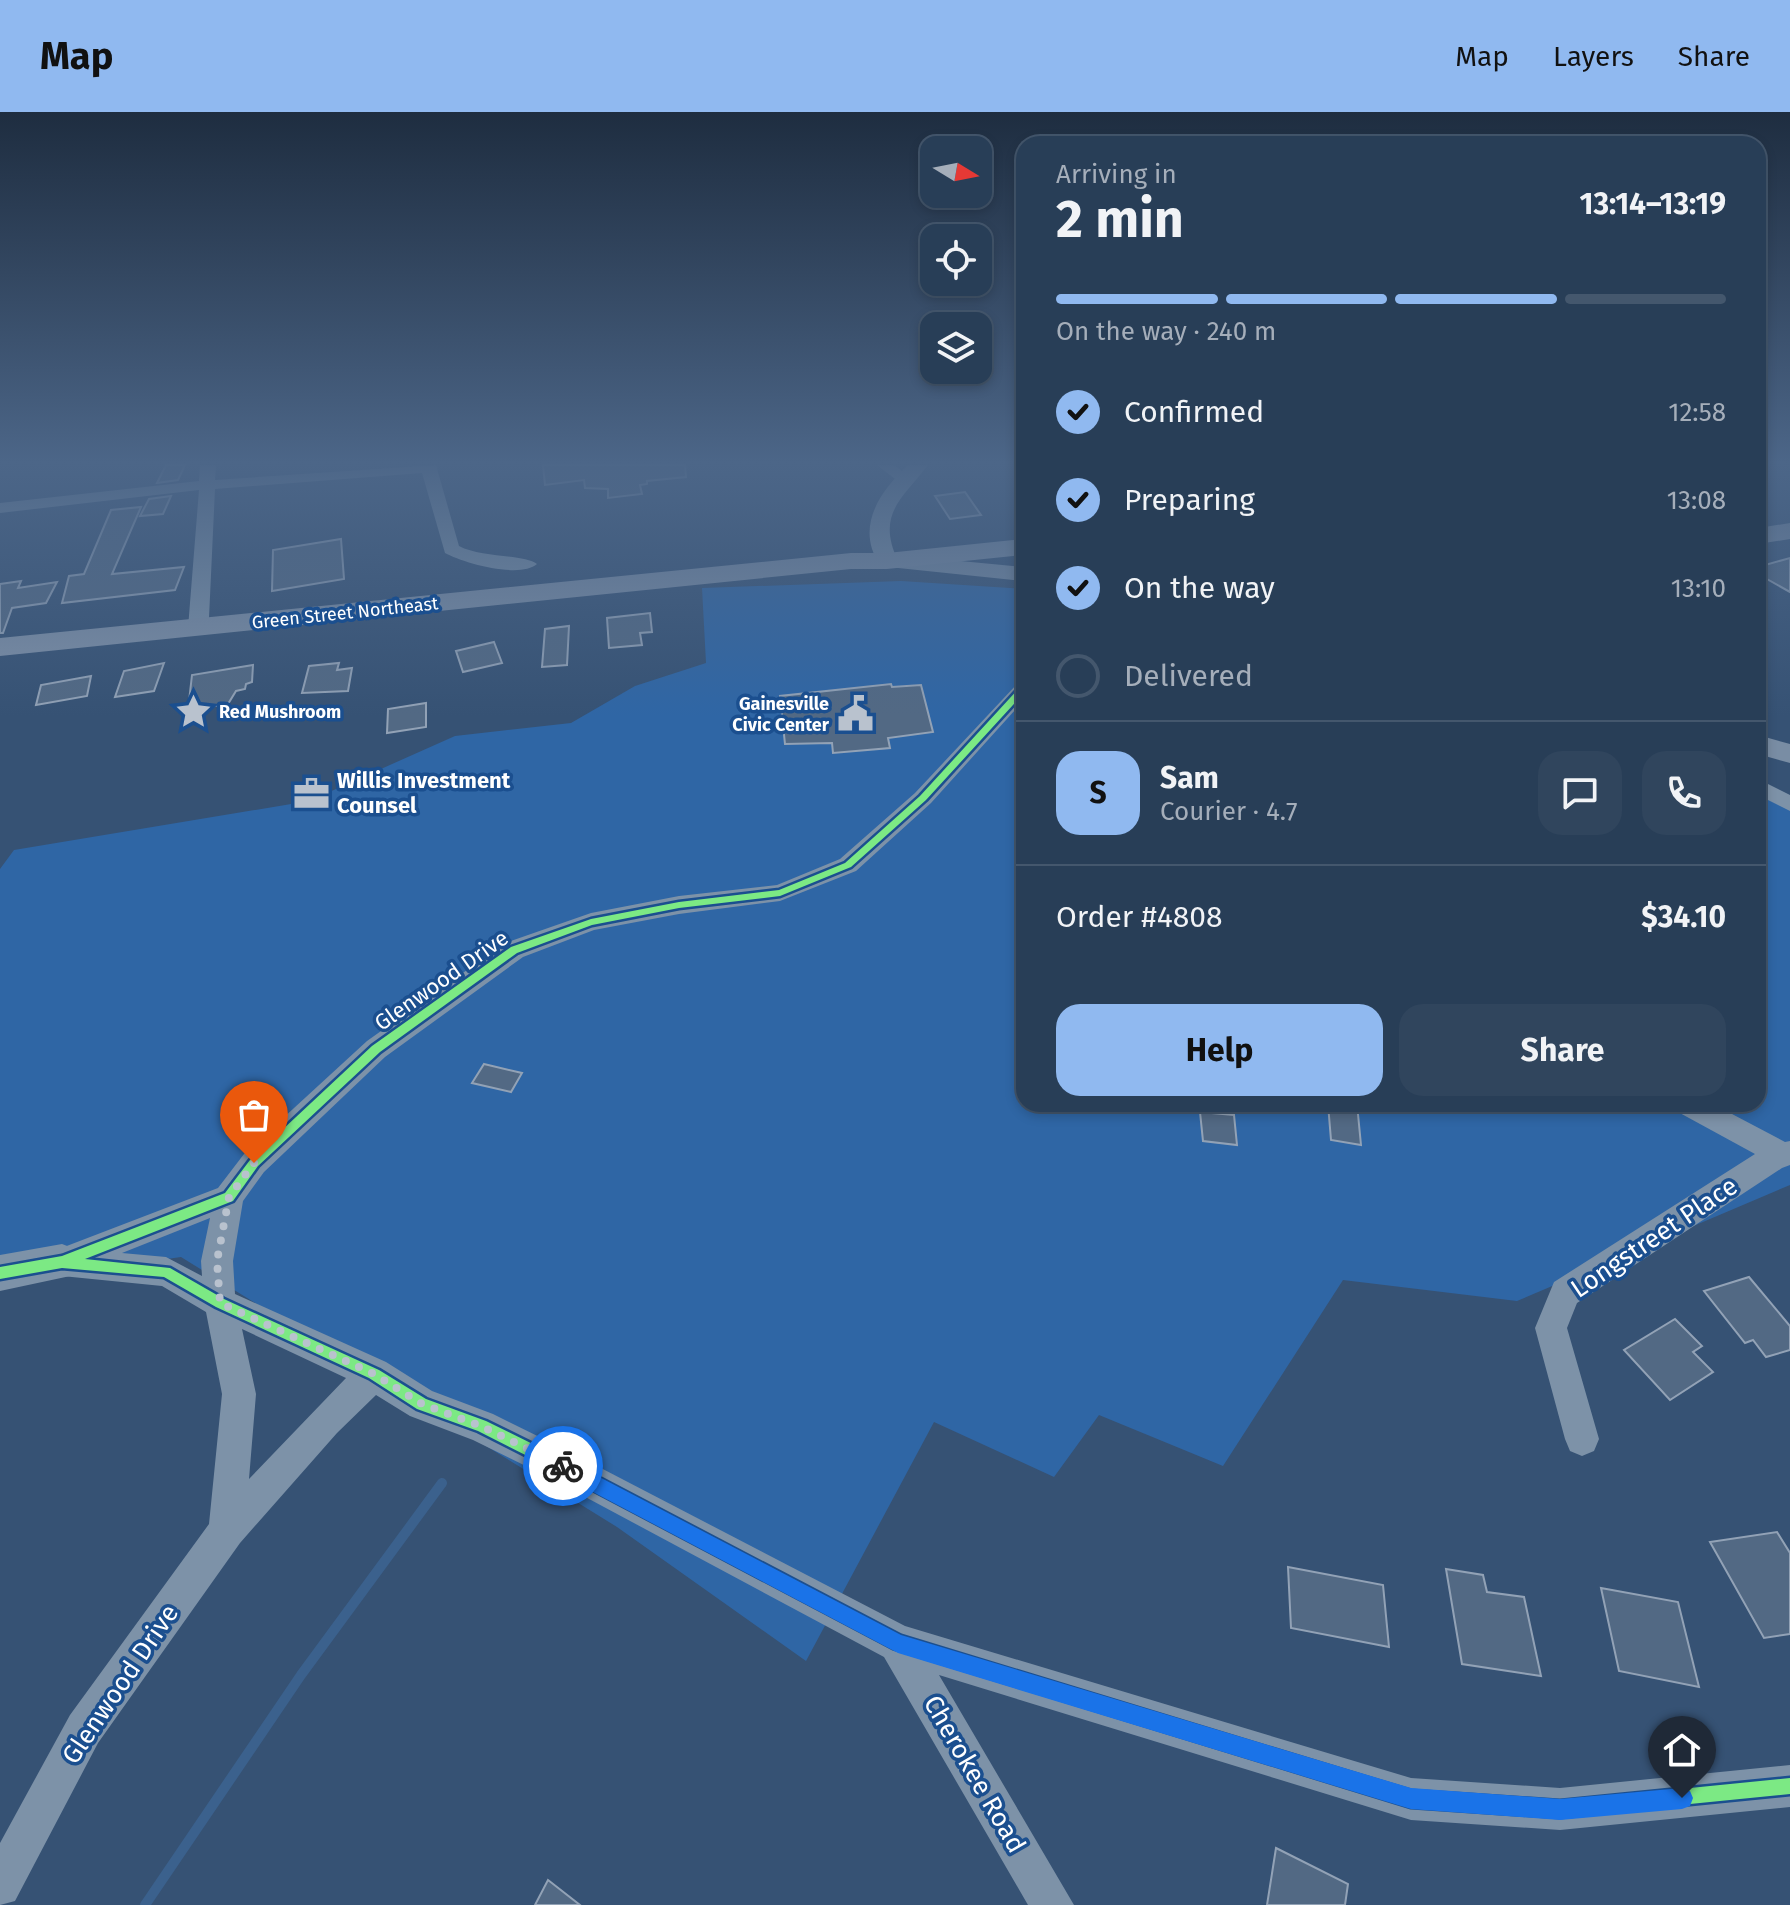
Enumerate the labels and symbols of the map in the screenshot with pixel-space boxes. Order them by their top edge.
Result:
north arrow [920,136,992,208]
street label: Green Street Northeast [251,592,440,634]
place icon: Red Mushroom [174,693,212,731]
place label: Gainesville Civic Center [732,693,830,736]
public building icon: Gainesville Civic Center [836,695,874,733]
place label: Red Mushroom [219,701,341,723]
place label: Willis Investment Counsel [337,767,511,819]
office icon: Willis Investment Counsel [292,774,330,812]
street label: Glenwood Drive [369,924,513,1037]
pin [220,1081,288,1163]
street label: Longstreet Place [1565,1170,1743,1305]
courier [523,1426,603,1506]
street label: Glenwood Drive [56,1599,185,1770]
street label: Cherokee Road [917,1690,1032,1858]
pin [1648,1716,1716,1798]

